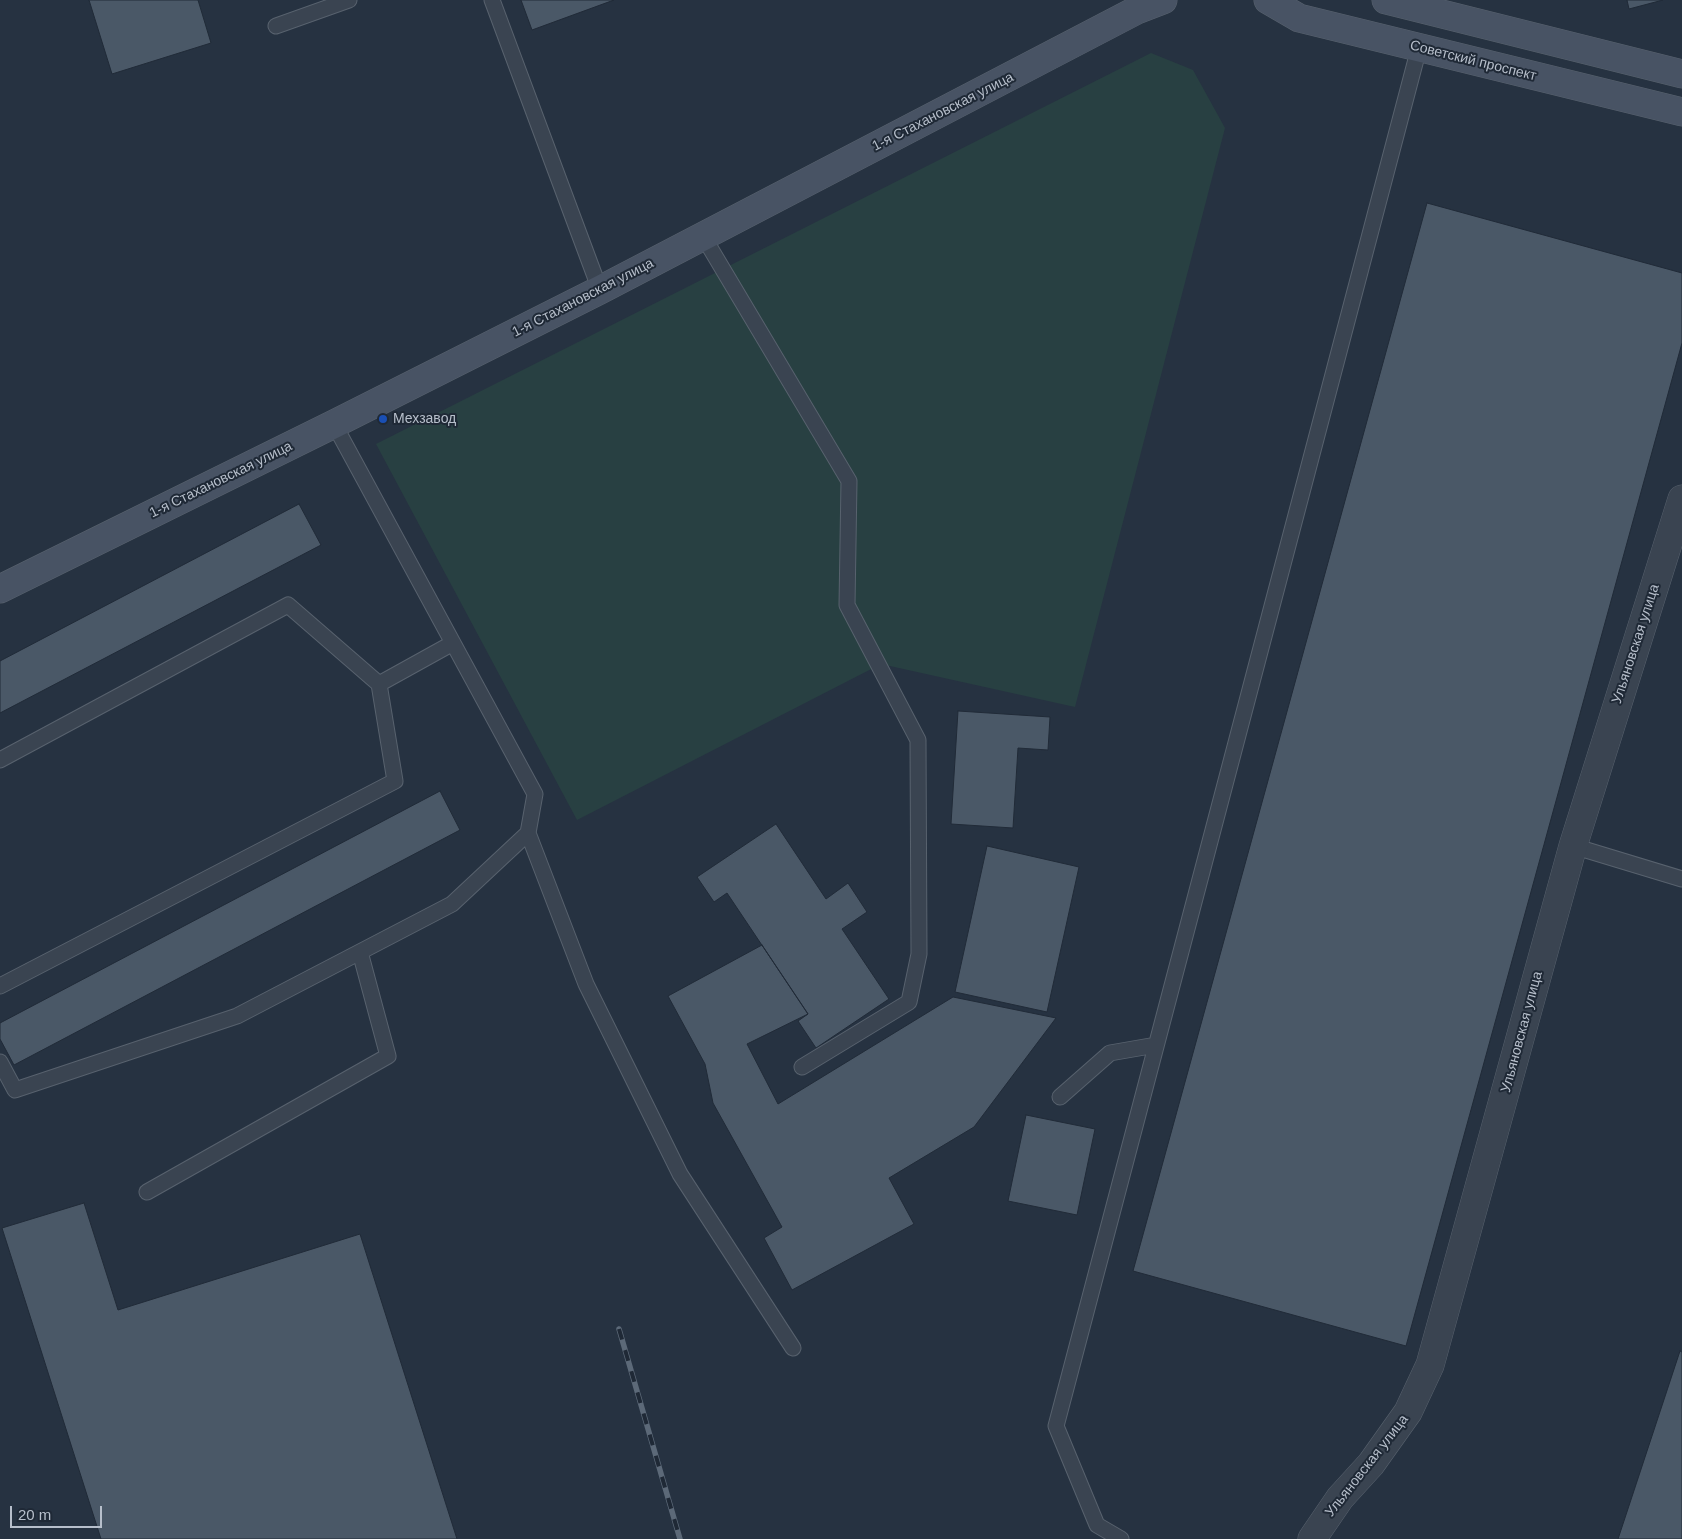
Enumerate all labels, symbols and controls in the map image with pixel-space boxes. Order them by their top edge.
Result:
street label: Советский проспект [1408,37,1538,85]
street label: 1-я Стахановская улица [869,69,1017,155]
street label: 1-я Стахановская улица [509,255,657,341]
place label: Мехзавод [393,411,456,427]
marker: Мехзавод [377,413,389,425]
street label: 1-я Стахановская улица [147,438,295,522]
street label: Ульяновская улица [1609,582,1663,706]
street label: Ульяновская улица [1498,969,1546,1095]
street label: Ульяновская улица [1322,1412,1412,1520]
scale bar [12,1496,105,1528]
text: 20 m [18,1506,51,1523]

